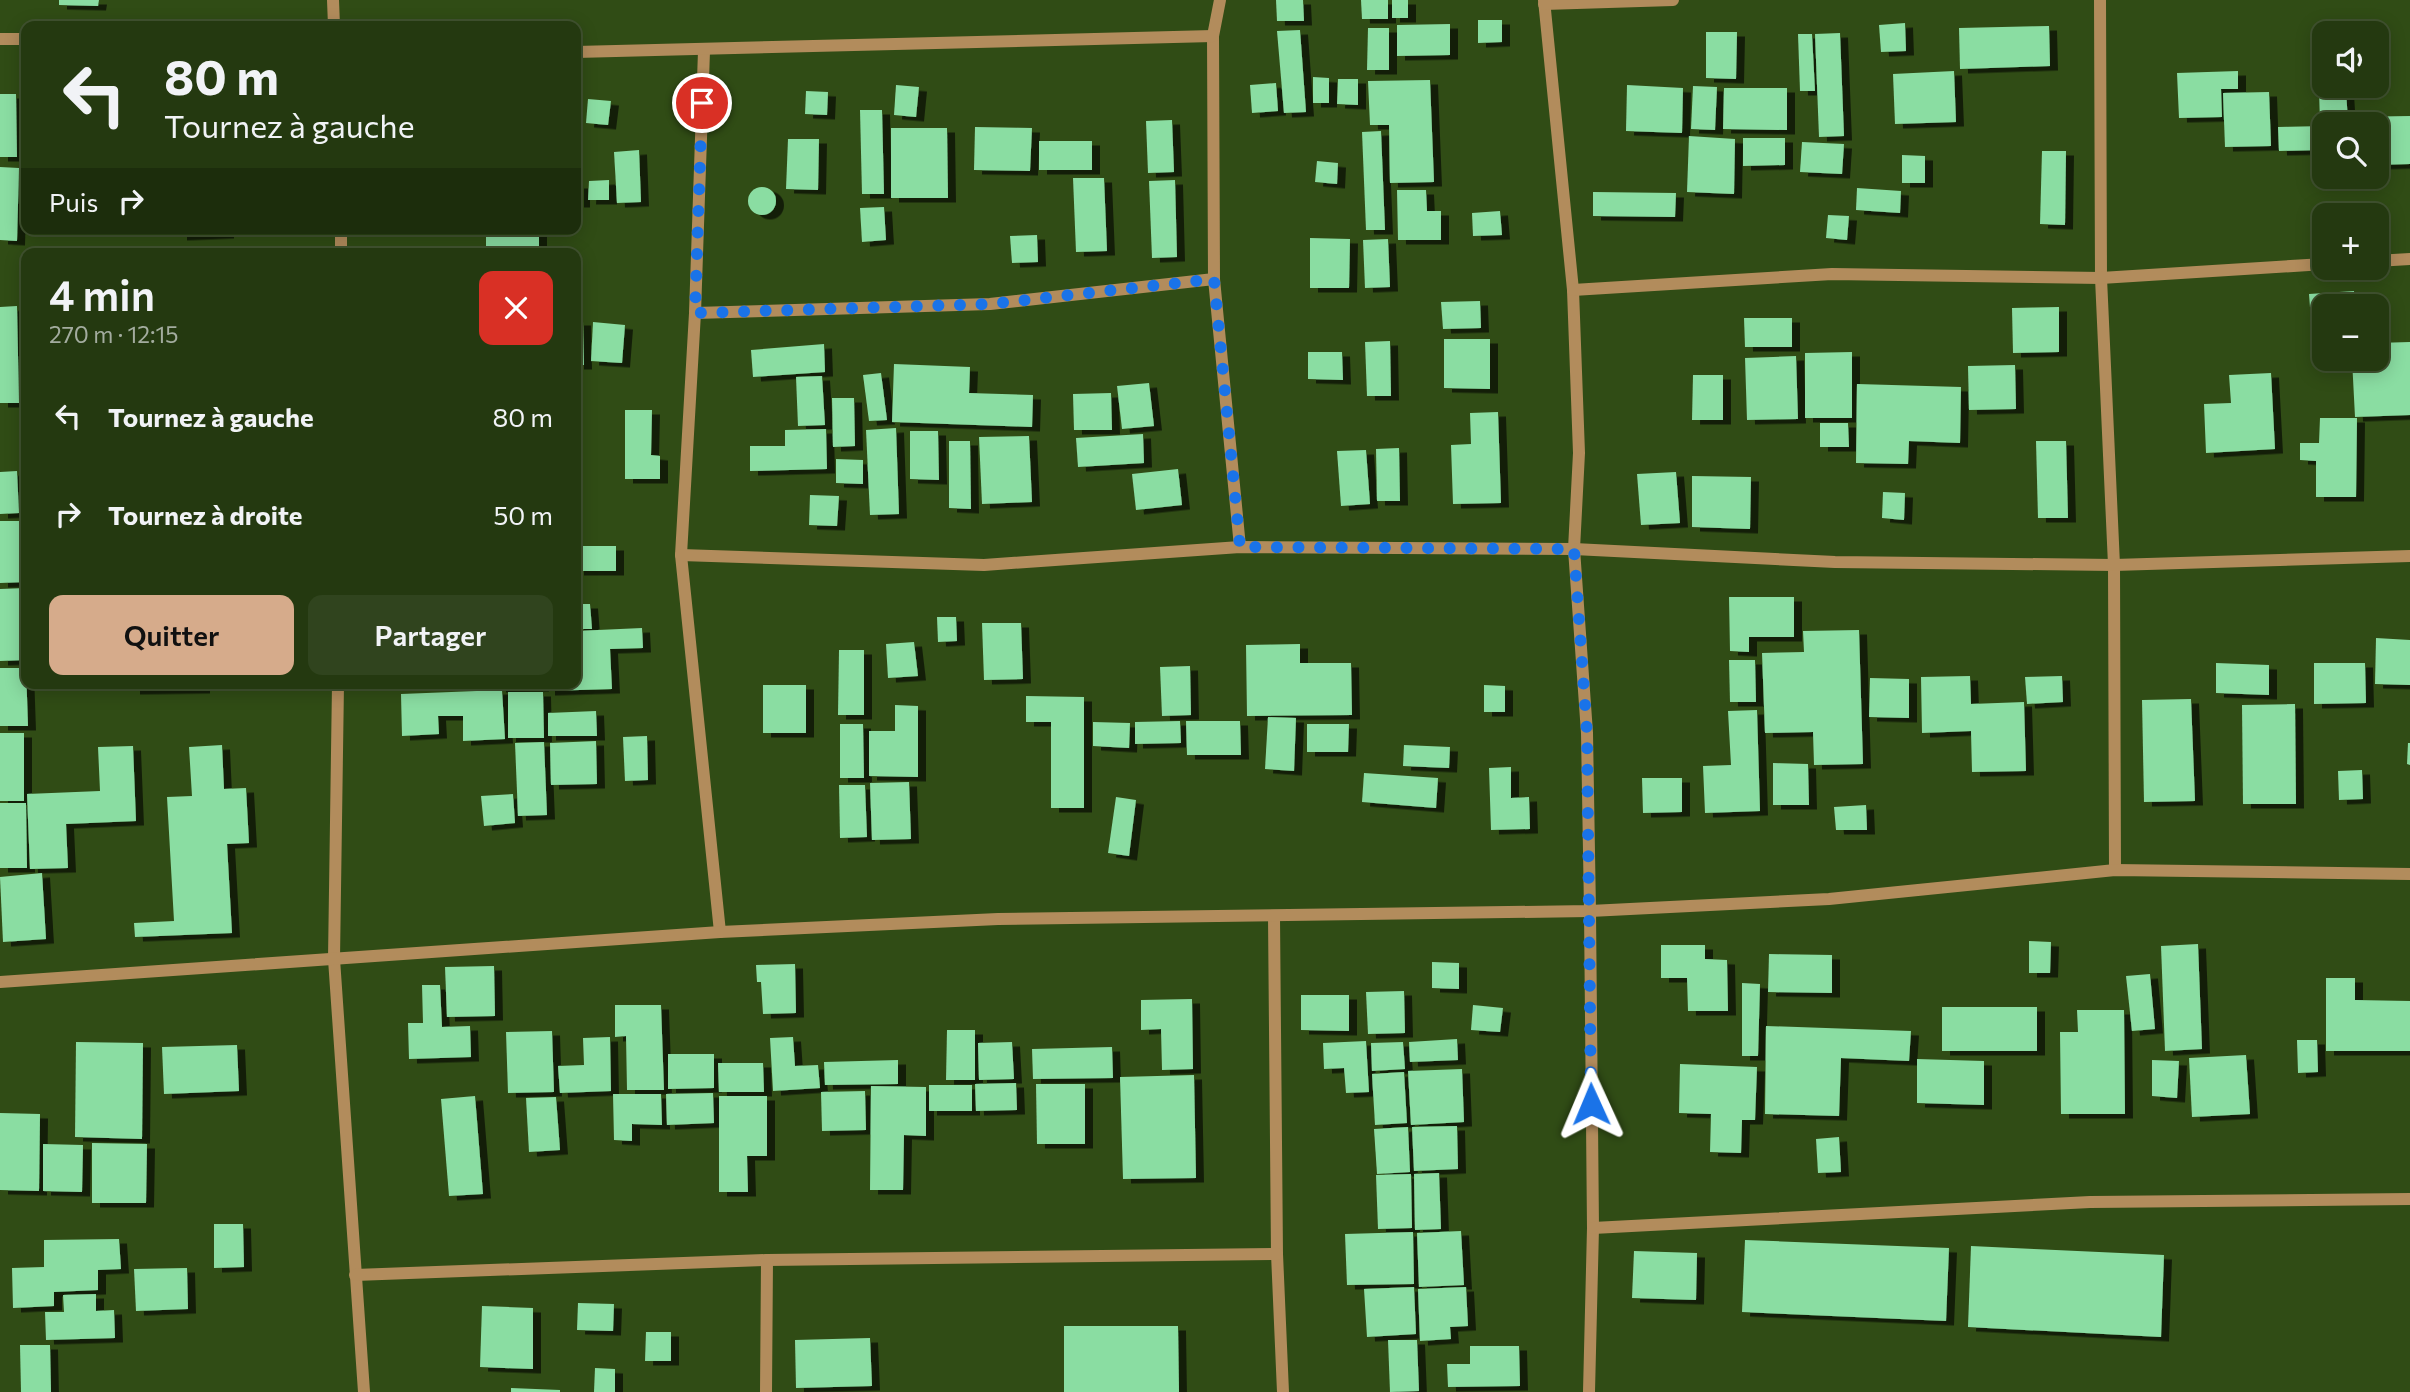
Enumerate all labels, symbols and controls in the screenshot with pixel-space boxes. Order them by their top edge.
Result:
map controls [2312,21,2389,371]
button: sound [2312,21,2389,98]
text: 80 m [164,45,279,105]
icon: left [49,49,140,140]
pin [672,73,732,133]
icon: arrive [683,84,721,122]
text: Tournez à gauche [164,105,415,145]
button: search [2312,112,2389,189]
icon: right [112,182,150,220]
text: Puis [49,186,98,217]
button: + [2312,203,2389,280]
text: 4 min [49,268,155,320]
button: close [479,271,553,345]
button: − [2312,294,2389,371]
text: 270 m · 12:15 [49,320,179,348]
icon: left [49,397,87,435]
text: Tournez à gauche [108,401,314,432]
text: 80 m [493,401,553,432]
icon: right [49,495,87,533]
text: Tournez à droite [108,499,303,530]
text: 50 m [493,499,553,530]
button: Quitter [49,595,294,675]
button: Partager [308,595,553,675]
position arrow [1554,1067,1628,1141]

